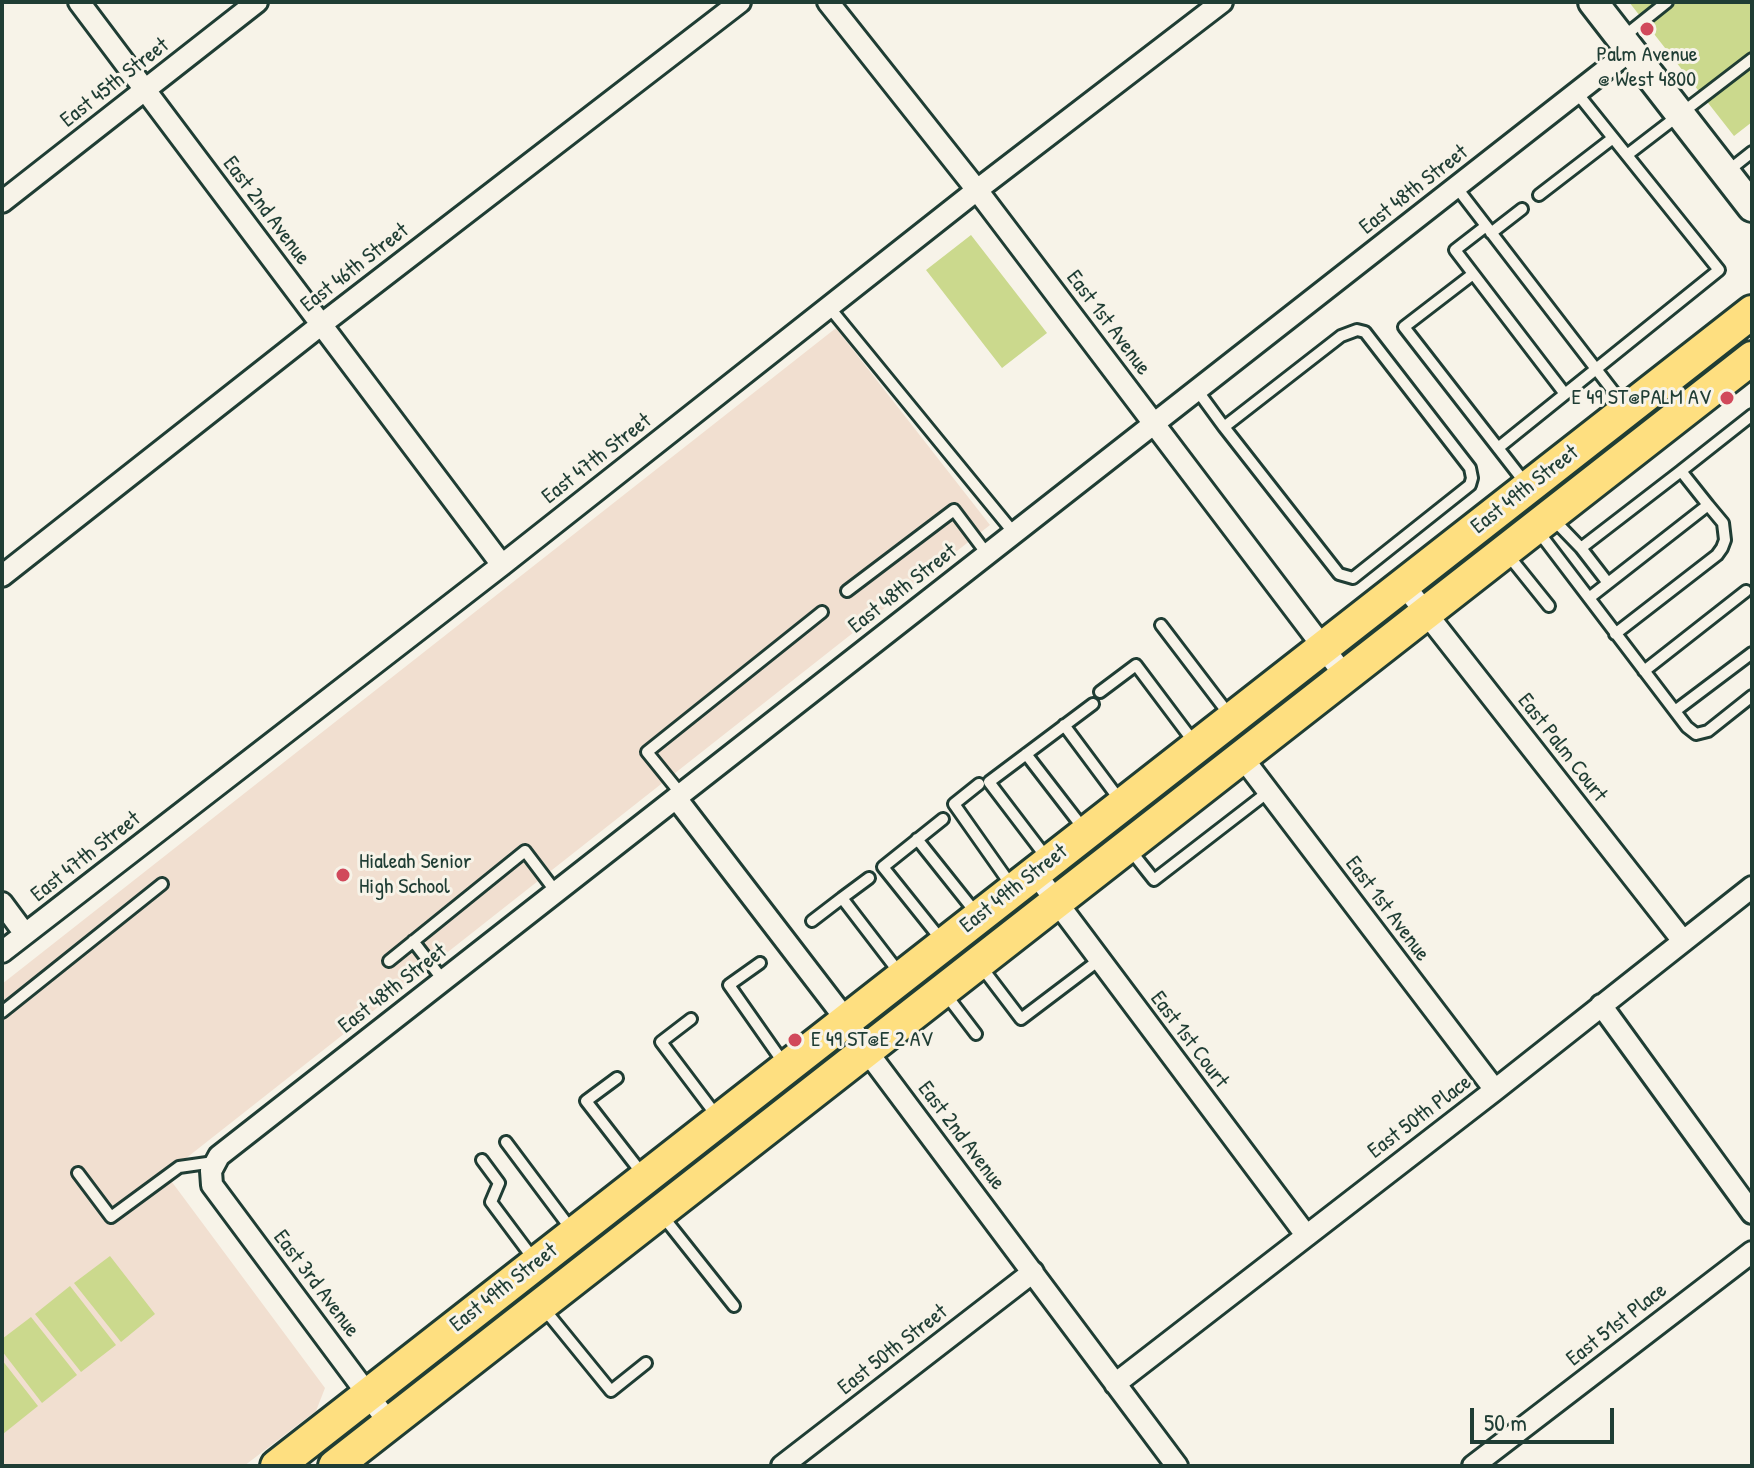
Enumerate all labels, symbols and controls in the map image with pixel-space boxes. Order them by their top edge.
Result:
marker: Palm Avenue @ West 4800 [1638,20,1656,38]
street label: East 45th Street [56,33,174,133]
place label: Palm Avenue @ West 4800 [1597,42,1697,94]
street label: East 48th Street [1355,139,1473,241]
street label: East 2nd Avenue [217,151,315,271]
street label: East 46th Street [296,218,414,318]
street label: East 1st Avenue [1060,265,1156,381]
place label: E 49 ST@PALM AV [1572,385,1711,411]
marker: E 49 ST@PALM AV [1718,389,1736,407]
street label: East 47th Street [537,408,657,510]
street label: East 49th Street [1466,440,1584,540]
street label: East 48th Street [844,538,962,640]
street label: East Palm Court [1511,689,1613,807]
street label: East 47th Street [26,806,146,908]
street label: East 49th Street [955,839,1073,939]
place label: Hialeah Senior High School [359,849,471,900]
street label: East 1st Avenue [1339,851,1435,967]
marker: Hialeah Senior High School [334,866,352,884]
street label: East 48th Street [334,938,452,1040]
street label: East 1st Court [1144,986,1234,1094]
place label: E 49 ST@E 2 AV [811,1027,933,1053]
marker: E 49 ST@E 2 AV [786,1031,804,1049]
street label: East 50th Place [1363,1069,1477,1165]
street label: East 2nd Avenue [912,1076,1010,1196]
street label: East 3rd Avenue [267,1225,365,1343]
street label: East 49th Street [445,1238,563,1338]
street label: East 51st Place [1562,1278,1672,1372]
street label: East 50th Street [833,1299,953,1401]
scale bar [1474,1392,1618,1442]
text: 50 m [1484,1406,1527,1438]

